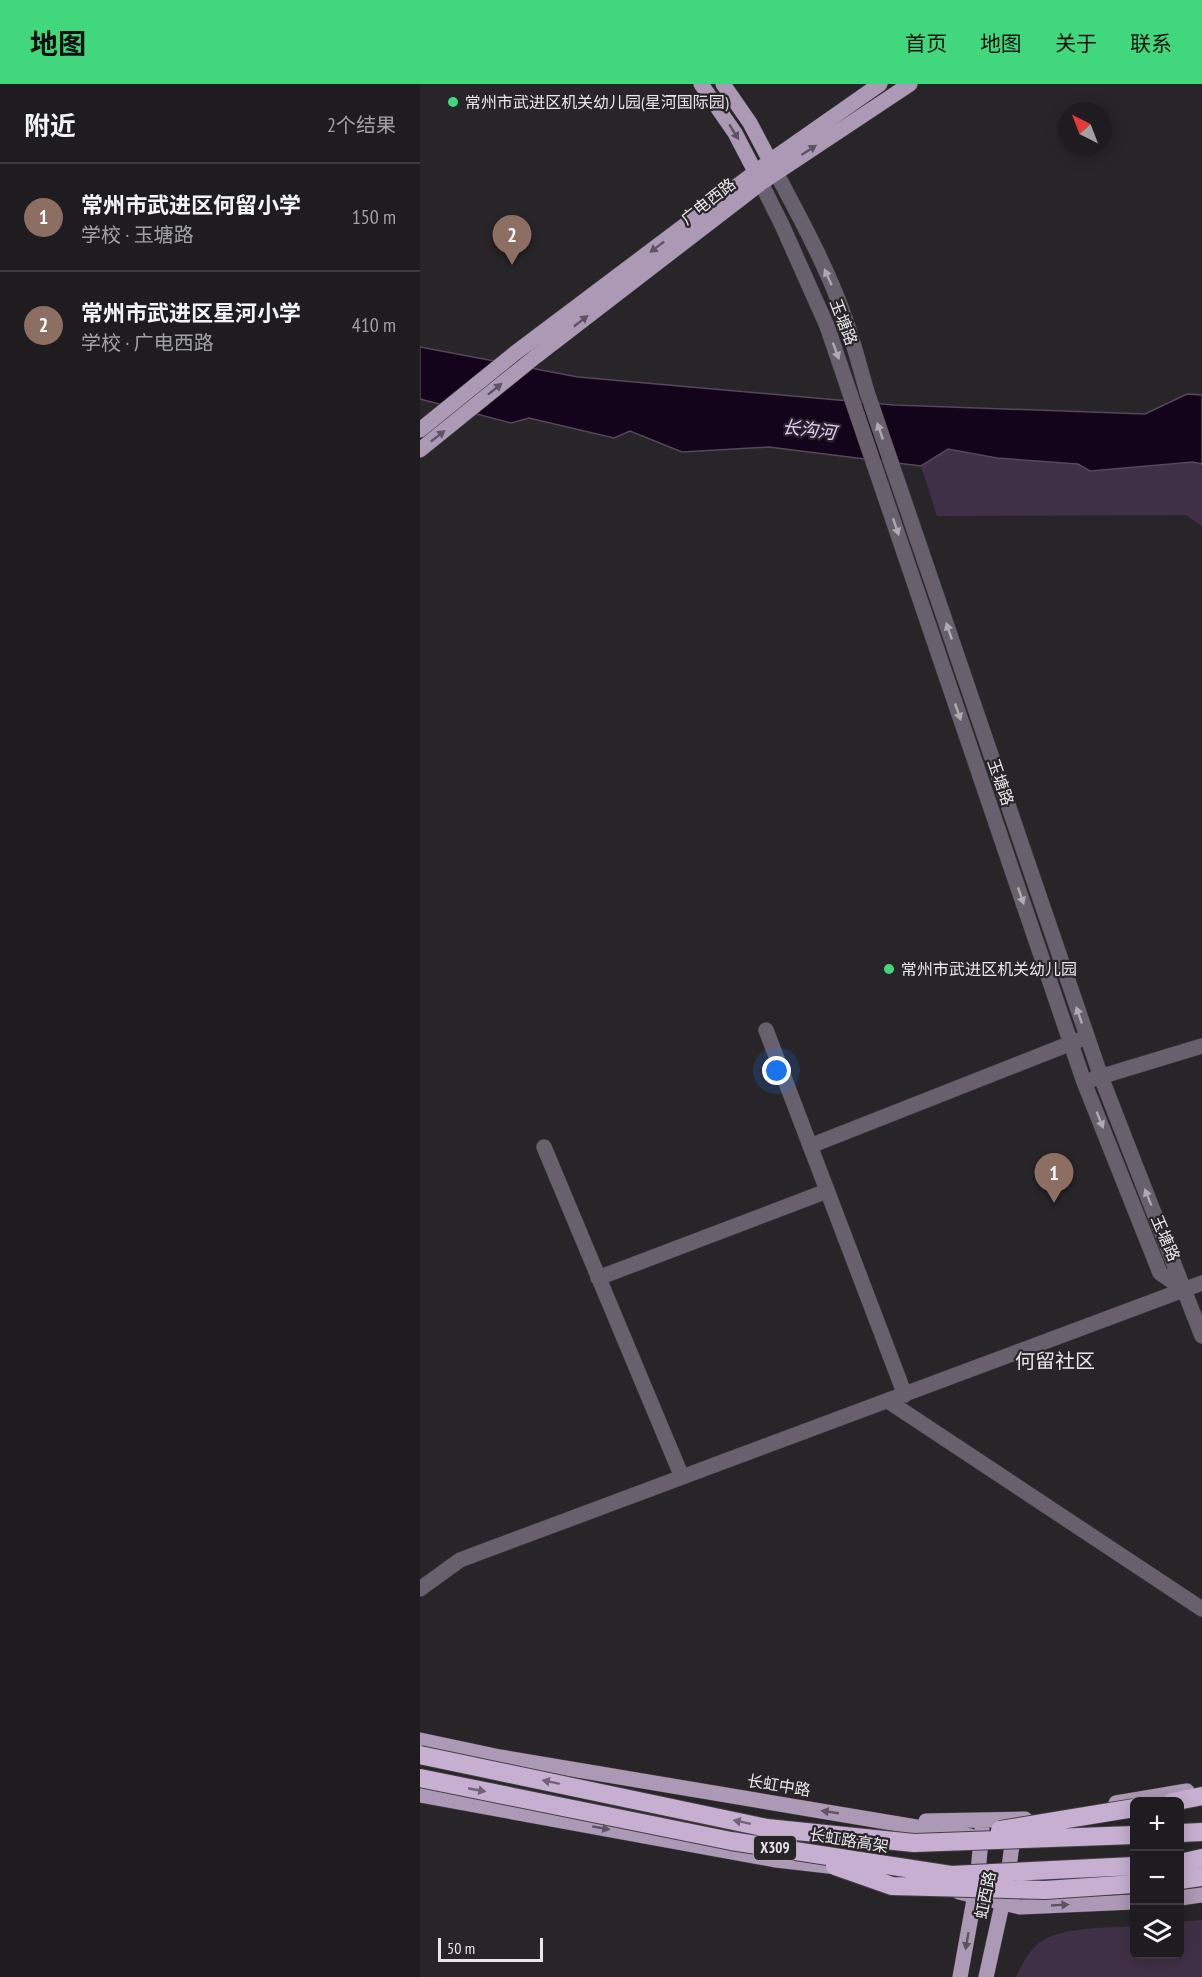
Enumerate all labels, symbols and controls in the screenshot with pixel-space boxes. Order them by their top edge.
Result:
text: 地图 [30,25,86,62]
text: 首页 [905,30,947,57]
text: 地图 [980,30,1022,57]
text: 关于 [1055,30,1097,57]
text: 联系 [1130,30,1172,57]
place label: 常州市武进区机关幼儿园(星河国际园) [465,92,729,112]
marker: 常州市武进区机关幼儿园(星河国际园) [446,95,460,109]
north arrow [1058,102,1112,156]
text: 附近 [24,109,76,142]
text: 2个结果 [327,112,396,138]
one-way arrow [728,123,739,140]
one-way arrow [801,144,817,156]
street label: 广电西路 [677,173,739,229]
text: 常州市武进区何留小学 [81,191,301,219]
text: 1 [39,204,48,230]
text: 150 m [352,204,396,230]
pin: 2 [492,216,532,265]
text: 学校 · 玉塘路 [81,222,194,248]
one-way arrow [649,241,665,253]
one-way arrow [823,267,833,285]
street label: 玉塘路 [826,296,862,348]
text: 常州市武进区星河小学 [81,299,301,327]
text: 2 [39,312,48,338]
text: 410 m [352,312,396,338]
one-way arrow [573,315,589,327]
text: 学校 · 广电西路 [81,330,214,356]
one-way arrow [831,342,841,360]
one-way arrow [487,383,503,396]
water label: 长沟河 [781,415,840,445]
one-way arrow [875,422,885,440]
one-way arrow [430,430,445,442]
one-way arrow [891,518,901,536]
one-way arrow [943,622,953,640]
one-way arrow [954,703,964,721]
street label: 玉塘路 [984,756,1018,808]
one-way arrow [1017,887,1027,905]
place label: 常州市武进区机关幼儿园 [901,959,1077,979]
marker: 常州市武进区机关幼儿园 [882,962,896,976]
one-way arrow [1074,1005,1084,1023]
your location [762,1056,791,1085]
one-way arrow [1095,1111,1105,1129]
pin: 1 [1034,1154,1074,1203]
one-way arrow [1143,1188,1152,1206]
street label: 玉塘路 [1147,1212,1185,1264]
district label: 何留社区 [1015,1348,1095,1374]
street label: 长虹中路 [746,1770,812,1800]
one-way arrow [541,1777,560,1786]
one-way arrow [468,1786,487,1795]
map controls [1130,1797,1184,1959]
button: + [1130,1797,1184,1851]
one-way arrow [821,1808,840,1817]
one-way arrow [732,1817,751,1826]
one-way arrow [592,1824,611,1833]
street label: 长虹路高架 [808,1824,890,1856]
road number: X309 [754,1836,796,1860]
button: − [1130,1851,1184,1905]
street label: 虹西路 [971,1870,999,1920]
one-way arrow [1051,1901,1070,1910]
button: layers [1130,1905,1184,1959]
one-way arrow [962,1931,971,1950]
scale bar [438,1935,543,1962]
text: 50 m [447,1938,475,1958]

